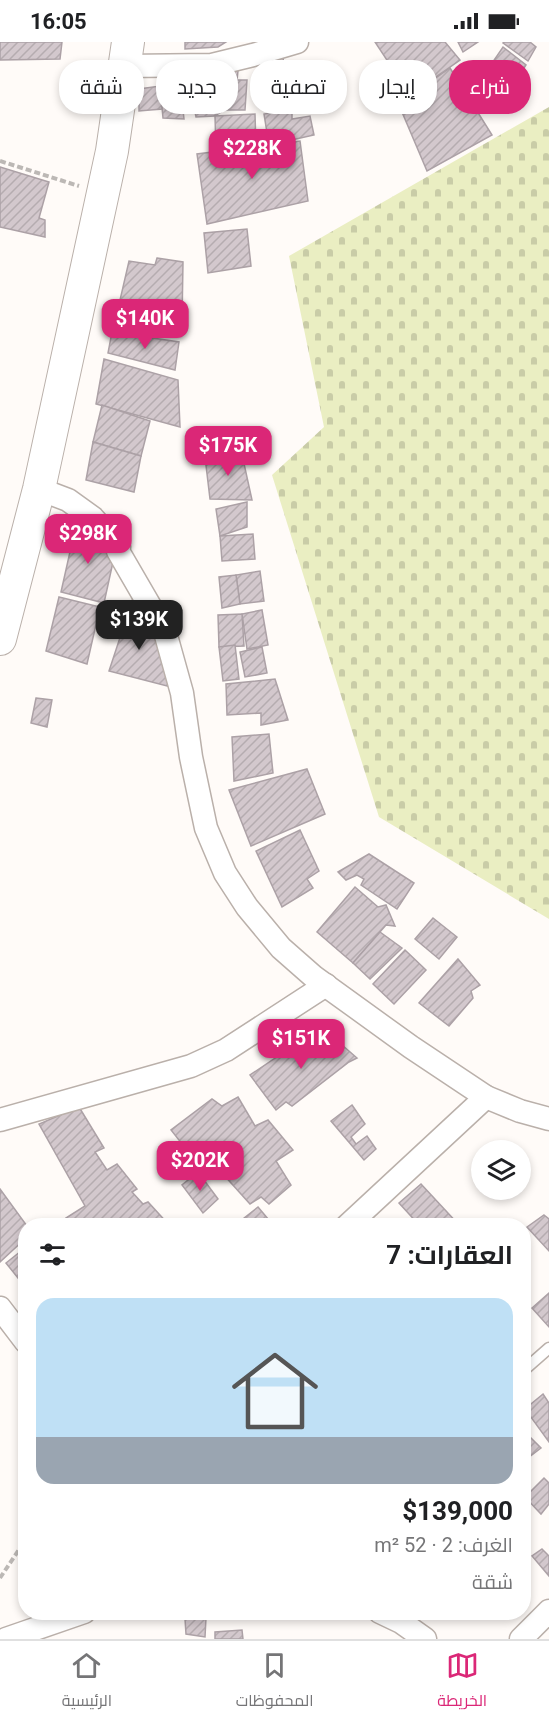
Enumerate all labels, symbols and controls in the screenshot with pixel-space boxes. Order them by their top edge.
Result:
text: 16:05 [30,9,87,34]
chip: شقة [59,60,144,114]
chip: جديد [156,60,238,114]
chip: تصفية [250,60,347,114]
chip: إيجار [359,60,437,114]
chip: شراء [449,60,531,114]
pin: $228K [210,129,294,180]
text: $228K [223,136,281,160]
pin: $140K [103,299,187,350]
text: $140K [116,306,174,330]
pin: $175K [186,426,270,477]
text: $175K [199,433,257,457]
pin: $298K [46,514,130,565]
text: $298K [59,521,117,545]
pin: $139K [97,600,181,651]
text: $139K [110,607,168,631]
pin: $151K [259,1019,343,1070]
text: $151K [272,1026,330,1050]
map controls [471,1140,531,1200]
button: layers [471,1140,531,1200]
pin: $202K [158,1141,242,1192]
text: $202K [171,1148,229,1172]
icon: filters [36,1238,69,1271]
text: العقارات: 7 [386,1240,513,1270]
icon: home [221,1337,329,1445]
text: $139,000 [402,1496,513,1526]
text: الغرف: 2 · 52 m² [374,1533,513,1557]
text: شقة [472,1570,513,1594]
tab: الرئيسية [62,1649,112,1715]
tab: المحفوظات [236,1649,314,1715]
tab: الخريطة [437,1649,487,1715]

